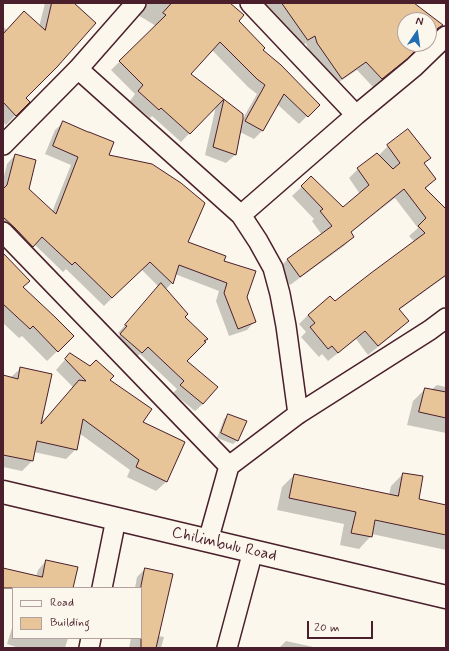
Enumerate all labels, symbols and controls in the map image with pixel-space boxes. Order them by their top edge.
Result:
north arrow [397,12,437,52]
text: N [414,14,425,29]
street label: Chilimbulu Road [170,524,278,566]
legend [12,587,142,639]
text: Road [50,595,74,611]
scale bar [309,613,375,639]
text: Building [50,615,90,631]
text: 20 m [314,620,340,636]

